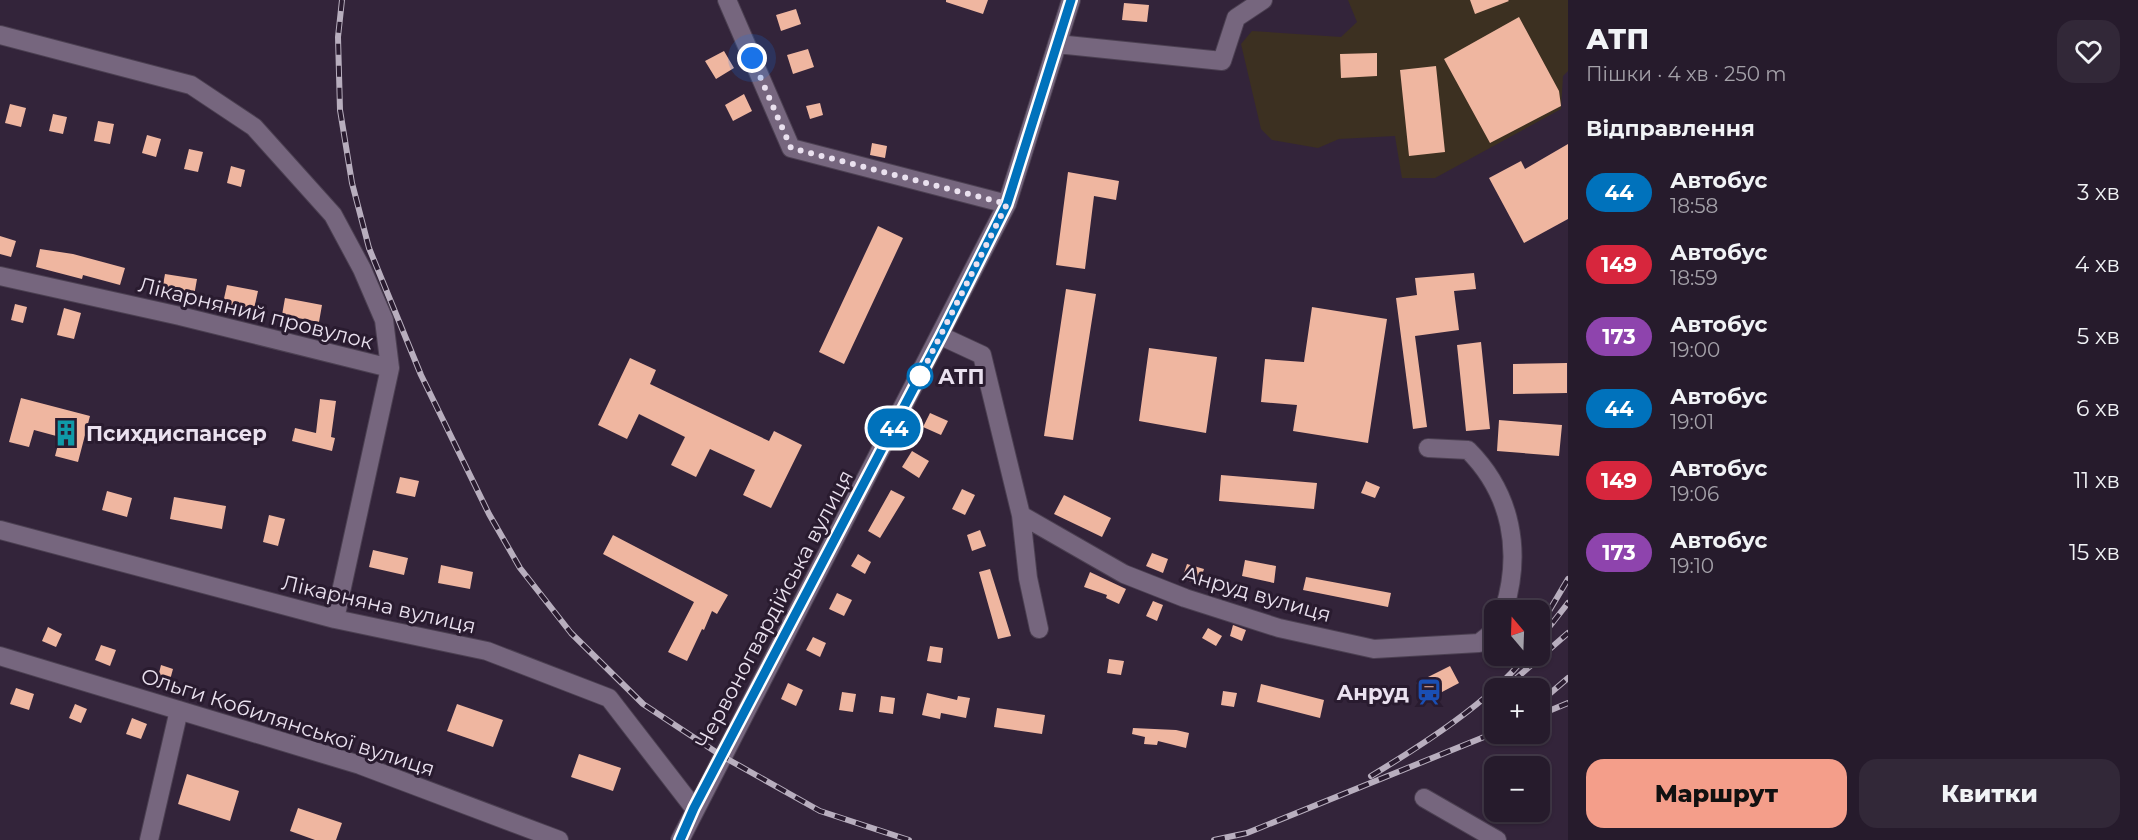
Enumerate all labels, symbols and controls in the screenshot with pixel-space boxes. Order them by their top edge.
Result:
button: heart [2057,20,2120,83]
text: АТП [1586,22,1649,56]
your location [737,43,767,73]
text: Пішки · 4 хв · 250 m [1586,62,1786,86]
text: Відправлення [1586,115,1755,142]
text: Автобус [1670,167,1768,194]
text: 3 хв [2077,179,2120,206]
text: 44 [1605,180,1633,205]
text: 18:58 [1670,194,1718,218]
text: Автобус [1670,239,1768,266]
text: 4 хв [2075,251,2120,278]
text: 149 [1601,252,1637,277]
text: 18:59 [1670,266,1718,290]
street label: Лікарняний провулок [136,272,376,354]
text: Автобус [1670,311,1768,338]
text: 5 хв [2077,323,2120,350]
text: 173 [1602,324,1636,349]
text: 19:00 [1670,338,1720,362]
marker: АТП [907,363,933,389]
place label: АТП [938,364,984,389]
text: Автобус [1670,383,1768,410]
text: 6 хв [2076,395,2120,422]
text: 44 [1605,396,1633,421]
line badge: 44 [867,408,921,448]
text: 19:01 [1670,410,1714,434]
text: 44 [880,416,908,441]
building icon: Психдиспансер [51,418,81,448]
place label: Психдиспансер [86,421,267,446]
text: Автобус [1670,455,1768,482]
street label: Червоногвардійська вулиця [690,466,858,752]
text: 11 хв [2073,467,2120,494]
text: 149 [1601,468,1637,493]
text: 19:06 [1670,482,1719,506]
text: Автобус [1670,527,1768,554]
text: 15 хв [2069,539,2120,566]
text: 173 [1602,540,1636,565]
text: 19:10 [1670,554,1714,578]
street label: Анруд вулиця [1180,561,1334,627]
street label: Лікарняна вулиця [279,569,479,639]
north arrow [1484,600,1550,666]
map controls [1484,600,1550,822]
street label: Ольги Кобилянської вулиця [138,663,438,781]
station icon: Анруд [1414,677,1444,707]
button: + [1484,678,1550,744]
place label: Анруд [1337,680,1409,705]
button: − [1484,756,1550,822]
button: Маршрут [1586,759,1847,828]
button: Квитки [1859,759,2120,828]

